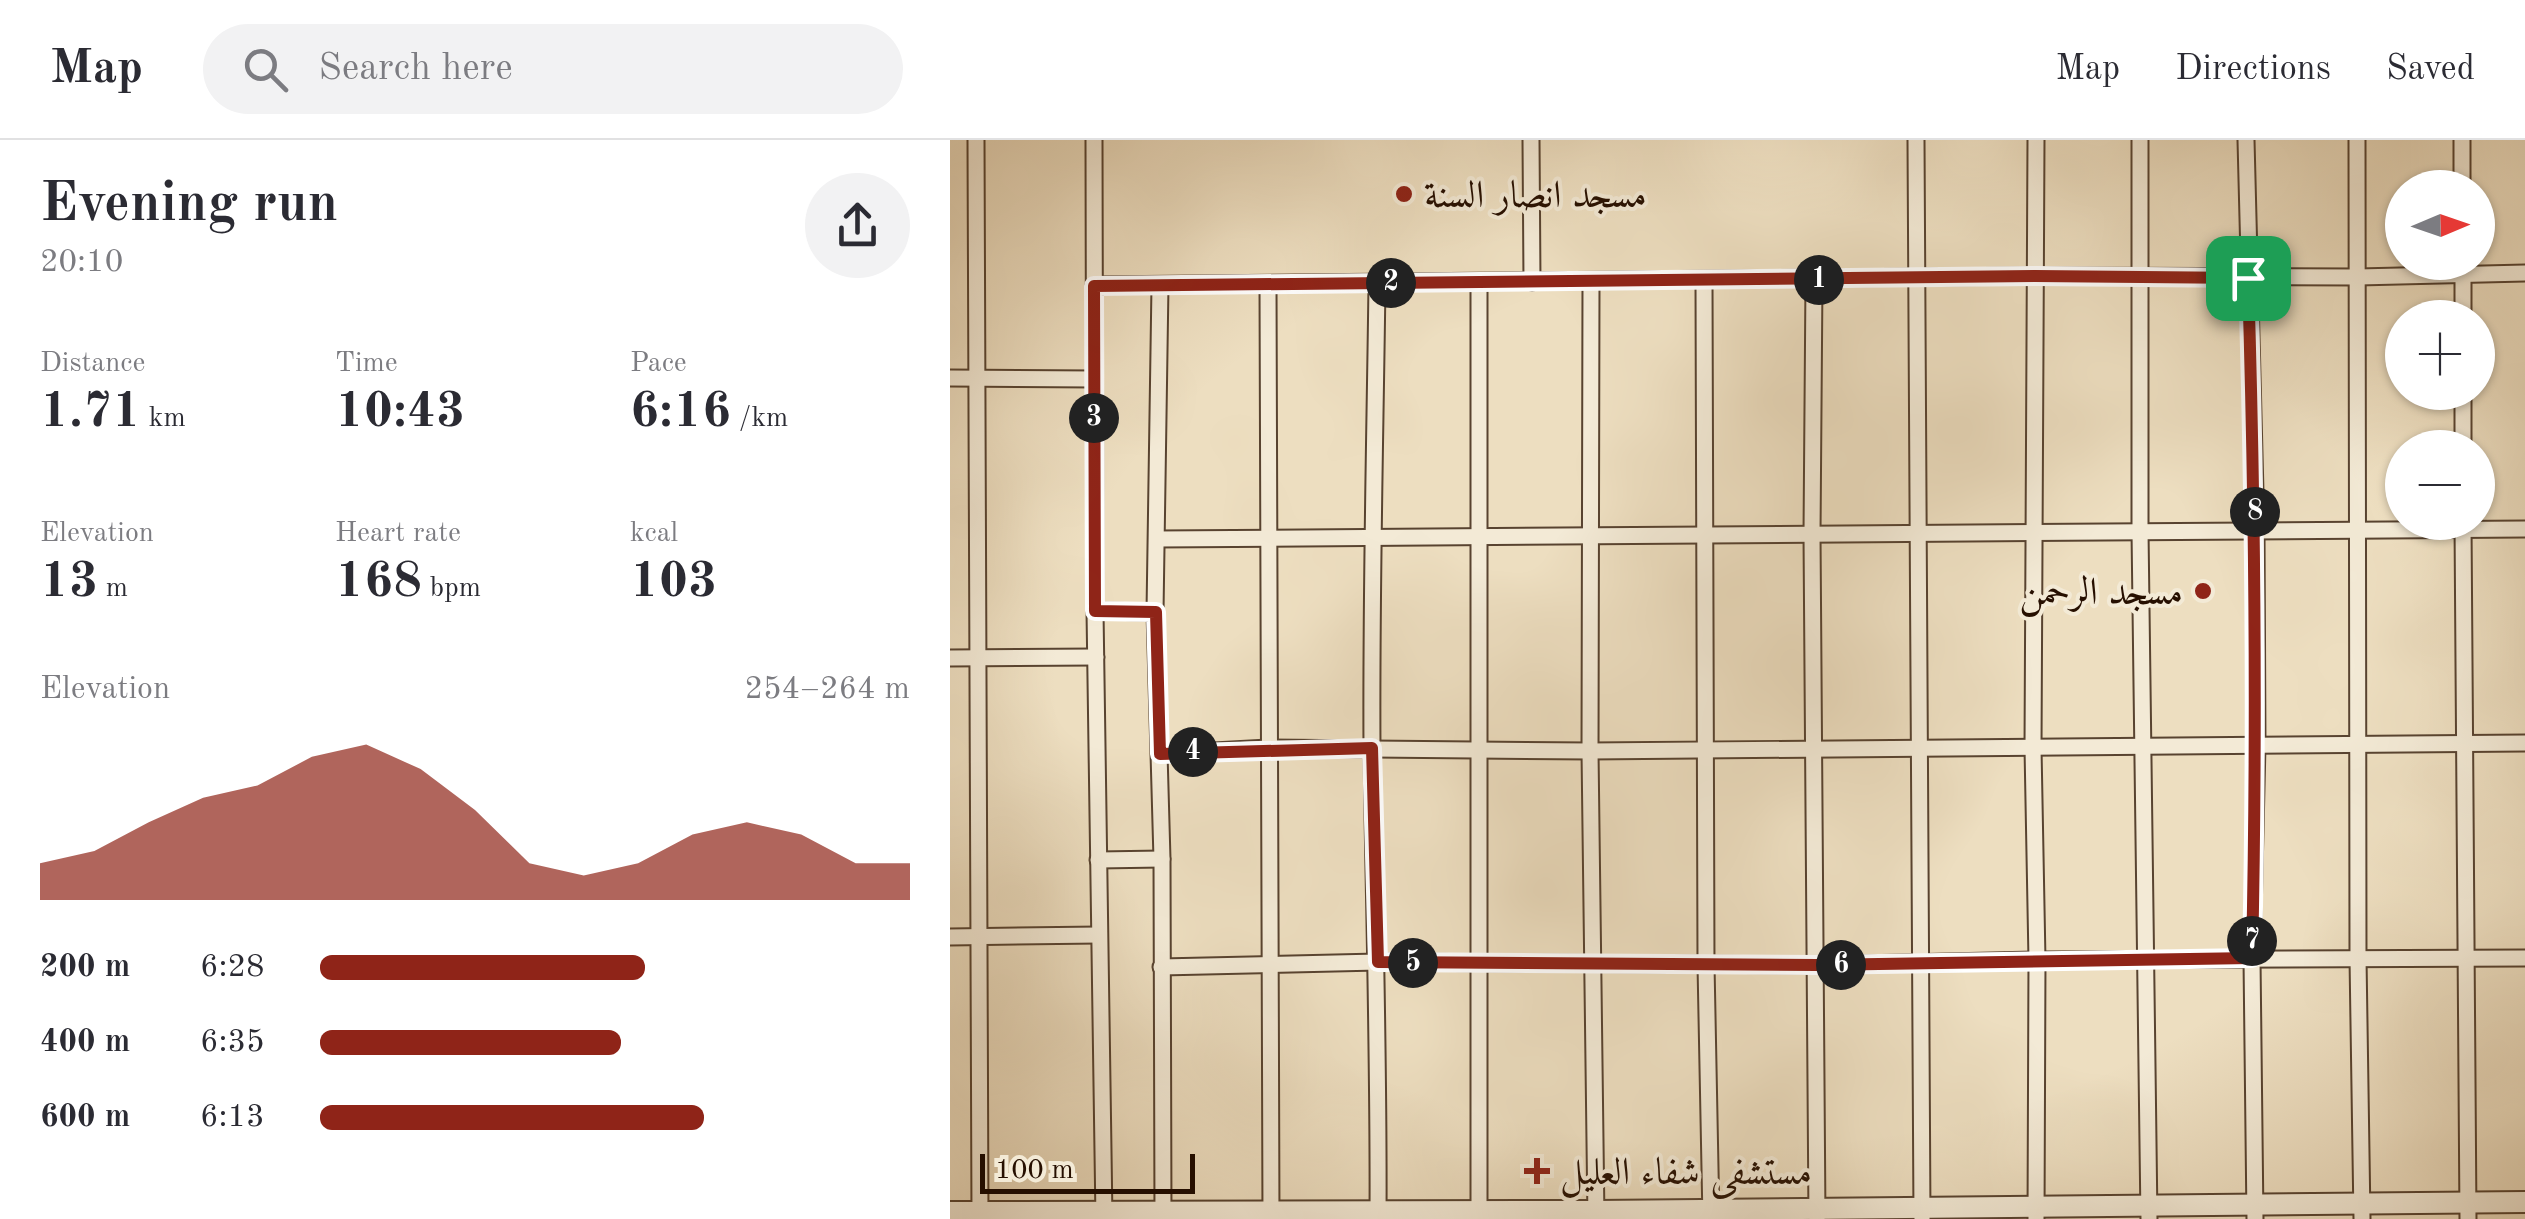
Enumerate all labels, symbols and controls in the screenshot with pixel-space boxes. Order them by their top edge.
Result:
search box [203,24,903,114]
icon: search [238,42,293,97]
text: Map [50,45,143,93]
text: Search here [318,50,513,88]
text: Map [2055,52,2120,87]
text: Directions [2175,52,2331,87]
text: Saved [2386,52,2475,87]
north arrow [2385,170,2495,280]
map controls [2385,170,2495,540]
button: share [805,173,910,278]
text: Evening run [40,178,338,233]
place label: مسجد انصار السنة [1424,178,1647,216]
marker: مسجد انصار السنة [1393,183,1415,205]
pin [2206,236,2291,321]
text: 20:10 [40,247,123,279]
icon: arrive [2221,251,2276,306]
pin: 1 [1794,255,1844,305]
pin: 2 [1366,258,1416,308]
text: 1 [1811,266,1827,294]
text: 2 [1383,269,1399,297]
button: + [2385,300,2495,410]
text: Distance [40,350,145,378]
text: Time [335,350,398,378]
text: Pace [630,350,687,378]
text: 1.71 [40,388,141,438]
text: 10:43 [335,388,465,438]
text: 6:16 [630,388,731,438]
pin: 3 [1069,393,1119,443]
text: 3 [1086,404,1102,432]
text: km [141,405,186,433]
text: /km [731,405,788,433]
button: − [2385,430,2495,540]
pin: 8 [2230,487,2280,537]
text: 8 [2247,498,2263,526]
text: Elevation [40,520,154,548]
text: Heart rate [335,520,461,548]
text: kcal [630,520,678,548]
text: 13 [40,558,98,608]
text: 168 [335,558,422,608]
text: 103 [630,558,717,608]
place label: مسجد الرحمن [2019,574,2183,617]
text: m [98,575,128,603]
text: bpm [422,575,481,603]
marker: مسجد الرحمن [2192,580,2214,602]
text: Elevation [40,674,170,706]
text: 254–264 m [744,674,910,706]
pin: 4 [1168,727,1218,777]
text: 4 [1185,738,1201,766]
pin: 7 [2227,916,2277,966]
text: 7 [2244,927,2260,955]
pin: 5 [1388,938,1438,988]
pin: 6 [1816,940,1866,990]
text: 5 [1405,949,1421,977]
text: 6 [1833,951,1849,979]
text: 200 m [40,952,130,984]
text: 6:28 [200,952,265,984]
text: 400 m [40,1027,130,1059]
text: 6:35 [200,1027,265,1059]
text: 600 m [40,1102,130,1134]
text: 6:13 [200,1102,265,1134]
scale bar [980,1149,1195,1194]
place label: مستشفى شفاء العليل [1560,1155,1812,1199]
text: 100 m [995,1157,1074,1185]
marker: مستشفى شفاء العليل [1524,1158,1550,1184]

